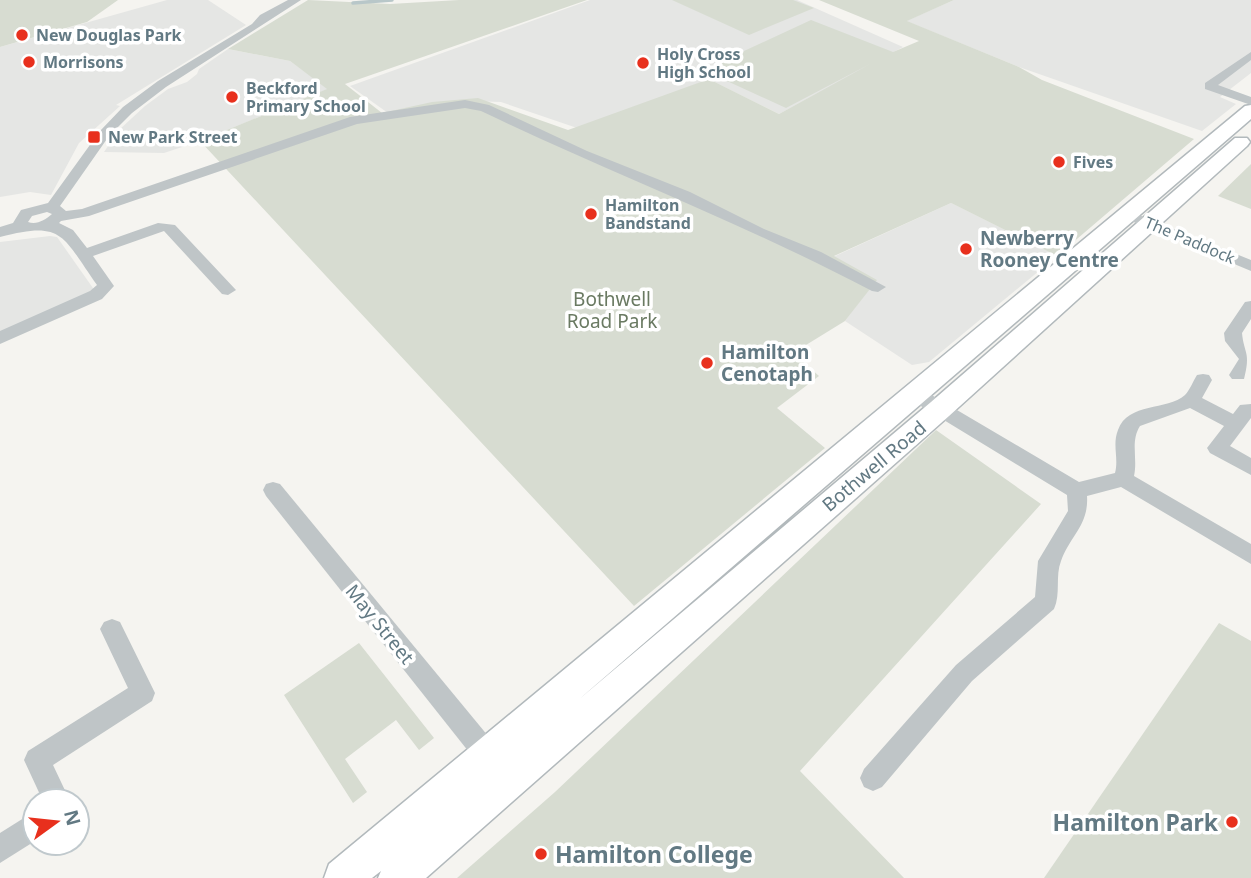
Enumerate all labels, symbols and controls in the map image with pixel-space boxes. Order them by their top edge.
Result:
place label: New Douglas Park [36,24,182,46]
marker: New Douglas Park [14,27,30,43]
place label: Holy Cross High School [657,43,751,83]
place label: Morrisons [43,51,124,73]
marker: Morrisons [21,54,37,70]
marker: Holy Cross High School [635,55,651,71]
place label: Beckford Primary School [246,77,366,117]
marker: Beckford Primary School [224,89,240,105]
place label: New Park Street [108,126,238,148]
marker: New Park Street [86,129,102,145]
place label: Fives [1073,151,1113,173]
marker: Fives [1051,154,1067,170]
place label: Hamilton Bandstand [605,194,691,234]
marker: Hamilton Bandstand [583,206,599,222]
street label: The Paddock [1141,211,1239,269]
place label: Newberry Rooney Centre [980,225,1119,273]
marker: Newberry Rooney Centre [958,241,974,257]
park label: Bothwell Road Park [567,286,657,334]
place label: Hamilton Cenotaph [721,339,813,387]
marker: Hamilton Cenotaph [699,355,715,371]
street label: Bothwell Road [816,415,932,517]
street label: May Street [340,579,420,669]
north arrow [21,787,91,857]
place label: Hamilton Park [1053,806,1219,838]
text: N [58,807,87,828]
marker: Hamilton Park [1224,814,1240,830]
place label: Hamilton College [555,838,753,870]
marker: Hamilton College [533,846,549,862]

